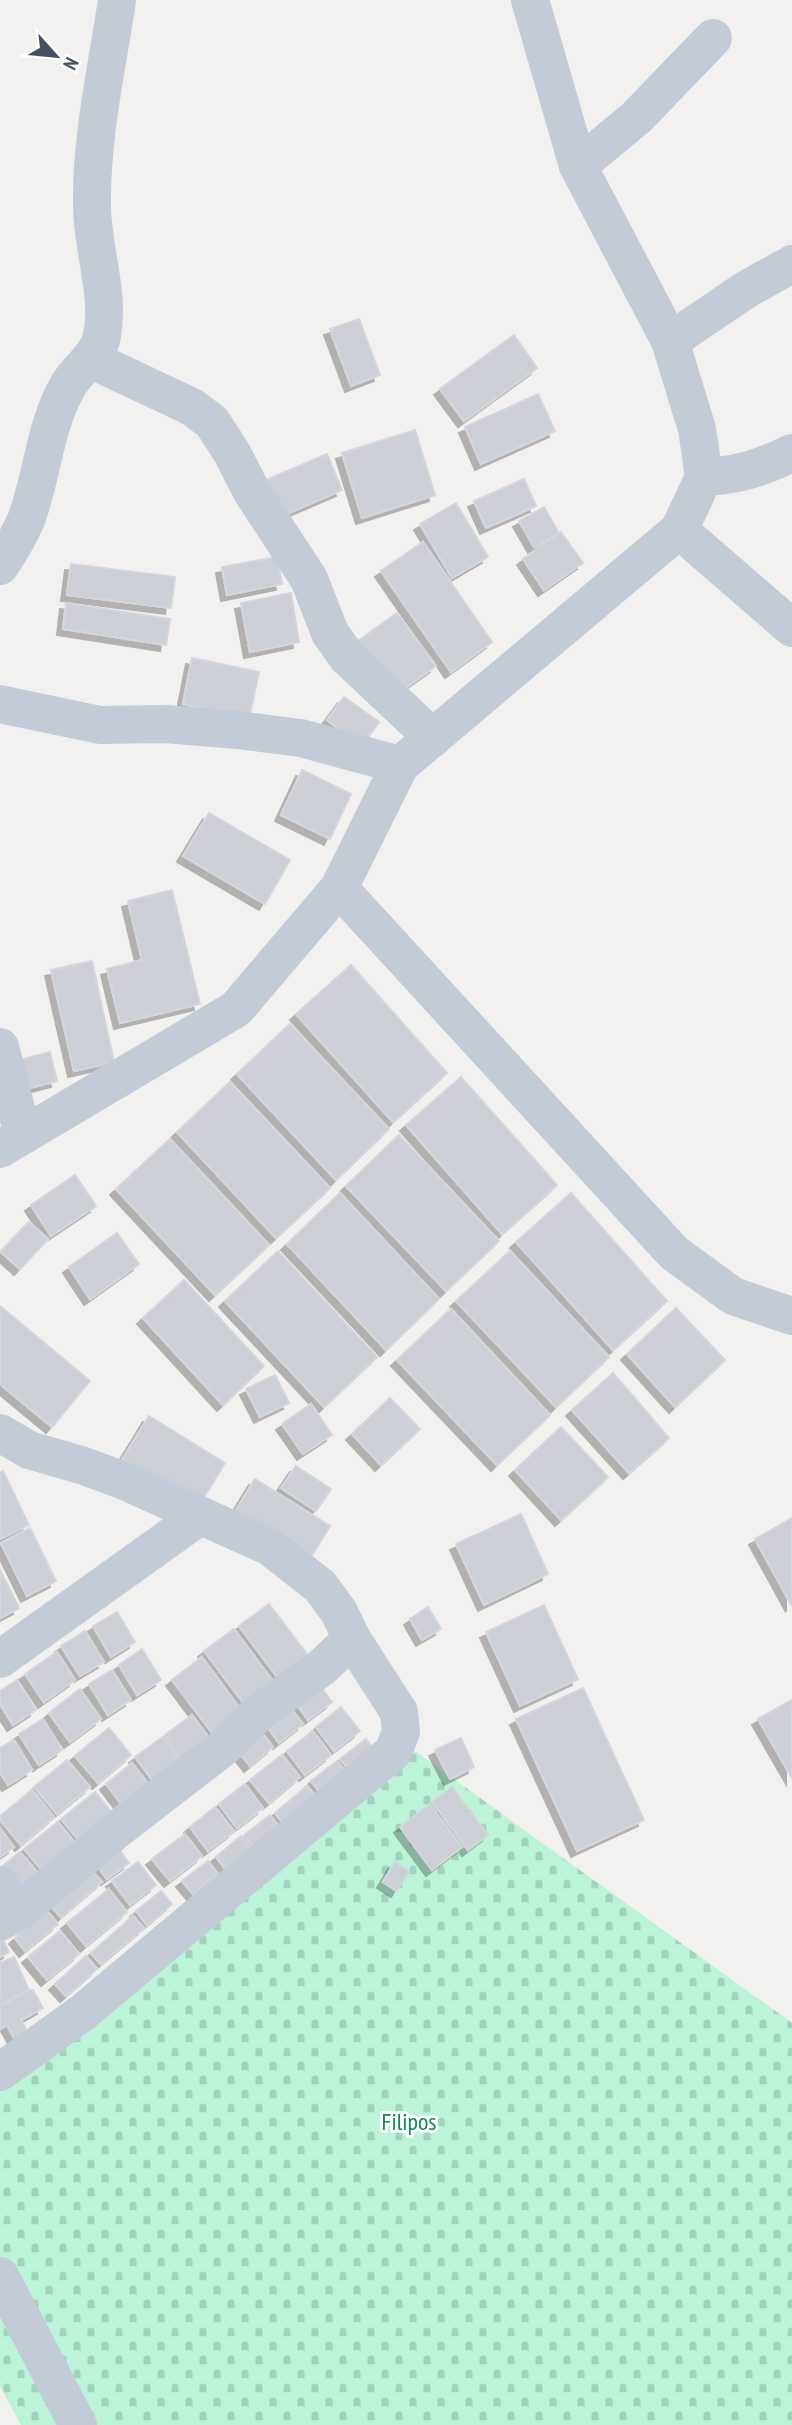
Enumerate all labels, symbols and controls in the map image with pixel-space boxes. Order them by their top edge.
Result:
north arrow [21,21,91,91]
text: N [58,54,84,74]
park label: Filipos [382,2106,436,2137]

